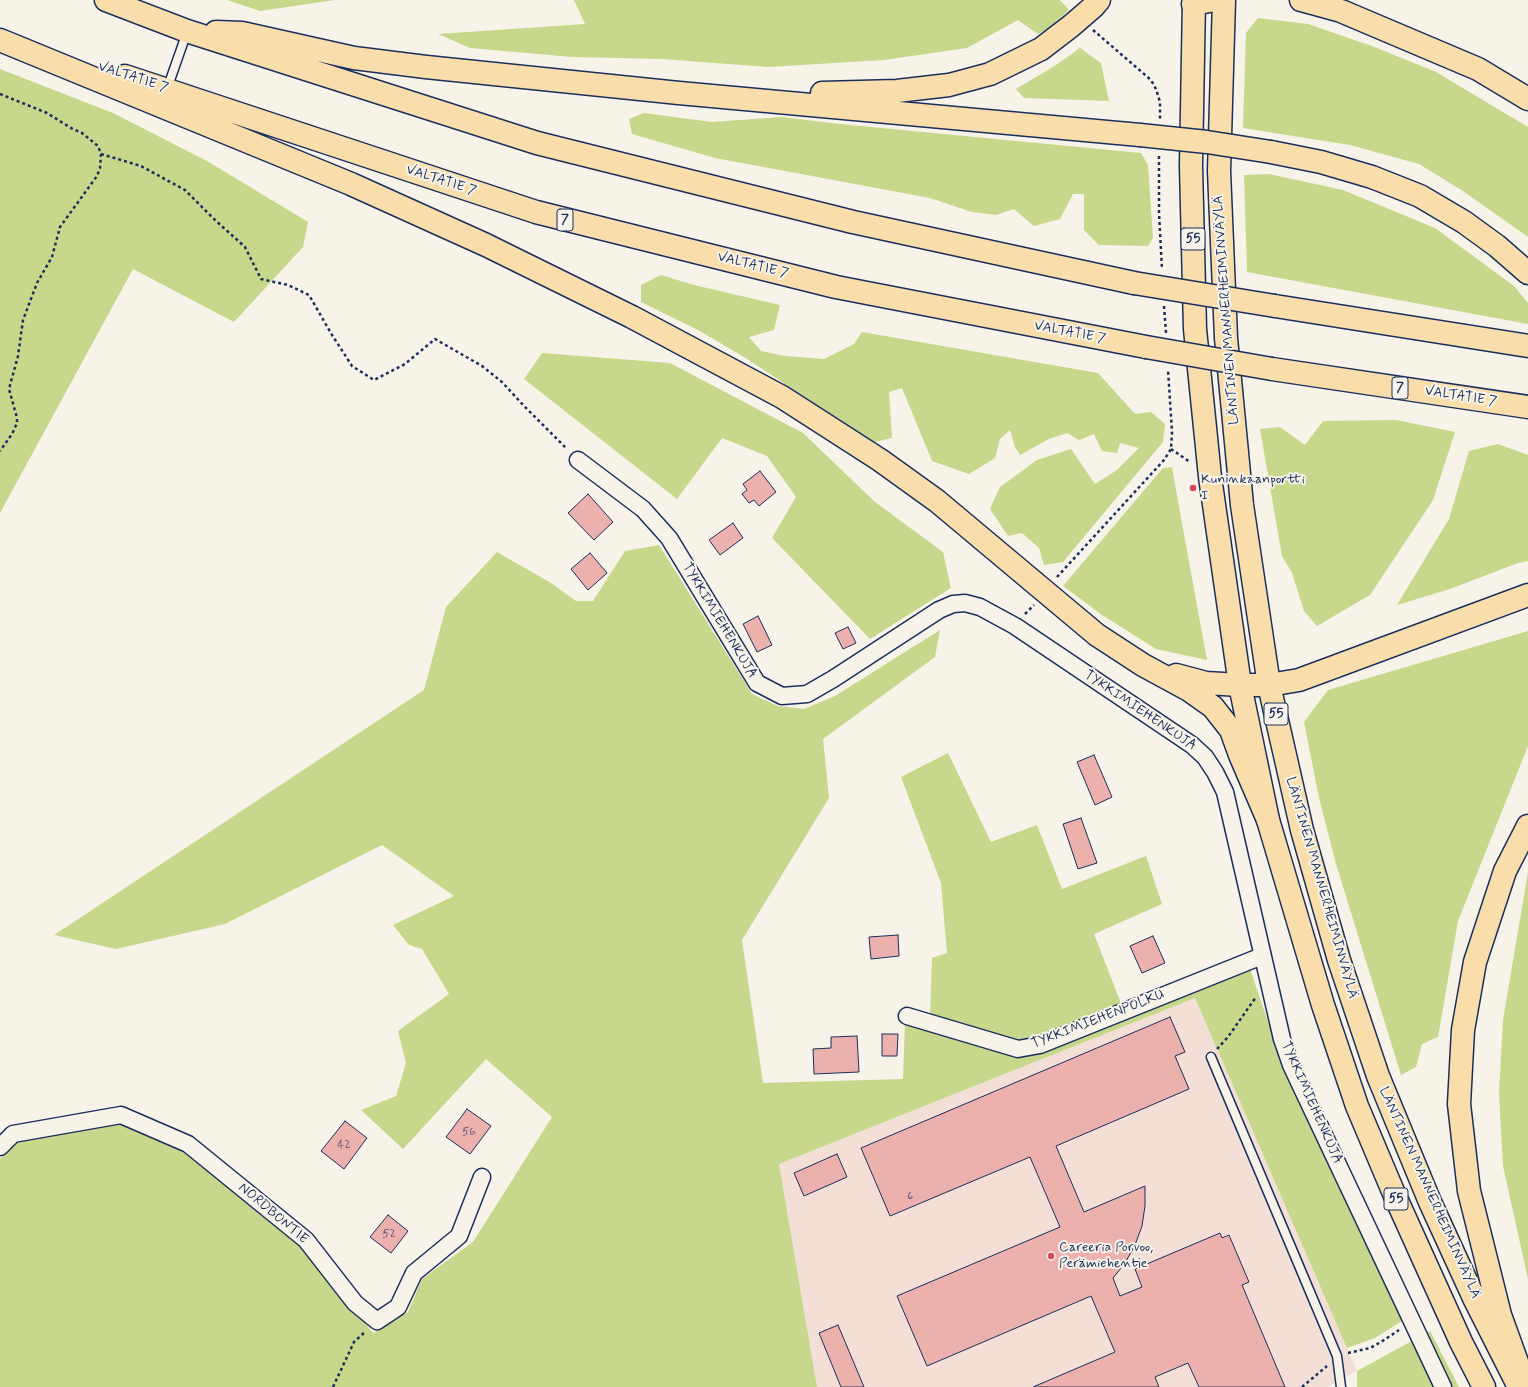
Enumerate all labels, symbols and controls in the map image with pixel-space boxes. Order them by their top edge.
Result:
street label: VALTATIE 7 [96,59,170,97]
street label: VALTATIE 7 [404,162,478,200]
street label: LÄNTINEN MANNERHEIMINVÄYLÄ [1211,195,1243,425]
road number: 7 [557,209,573,231]
road number: 55 [1181,228,1205,250]
street label: VALTATIE 7 [716,249,790,283]
street label: VALTATIE 7 [1033,318,1107,348]
road number: 7 [1392,377,1408,399]
street label: VALTATIE 7 [1424,383,1498,411]
place label: Kuninkaanportti I [1201,472,1305,504]
marker: Kuninkaanportti I [1188,483,1198,493]
street label: TYKKIMIEHENKUJA [678,560,760,682]
street label: TYKKIMIEHENKUJA [1081,667,1199,755]
road number: 55 [1264,703,1288,725]
street label: LÄNTINEN MANNERHEIMINVÄYLÄ [1281,775,1361,1001]
street label: TYKKIMIEHENPOLKU [1029,987,1167,1053]
street label: TYKKIMIEHENKUJA [1276,1039,1346,1167]
street label: LÄNTINEN MANNERHEIMINVÄYLÄ [1375,1085,1483,1301]
house number: 56 [462,1125,476,1139]
house number: 42 [337,1138,351,1152]
street label: NORDBONTIE [235,1180,311,1248]
road number: 55 [1384,1188,1408,1210]
house number: 6 [907,1189,913,1203]
house number: 52 [382,1227,396,1241]
place label: Careeria Porvoo, Perämiehentie [1059,1240,1153,1272]
marker: Careeria Porvoo, Perämiehentie [1046,1251,1056,1261]

